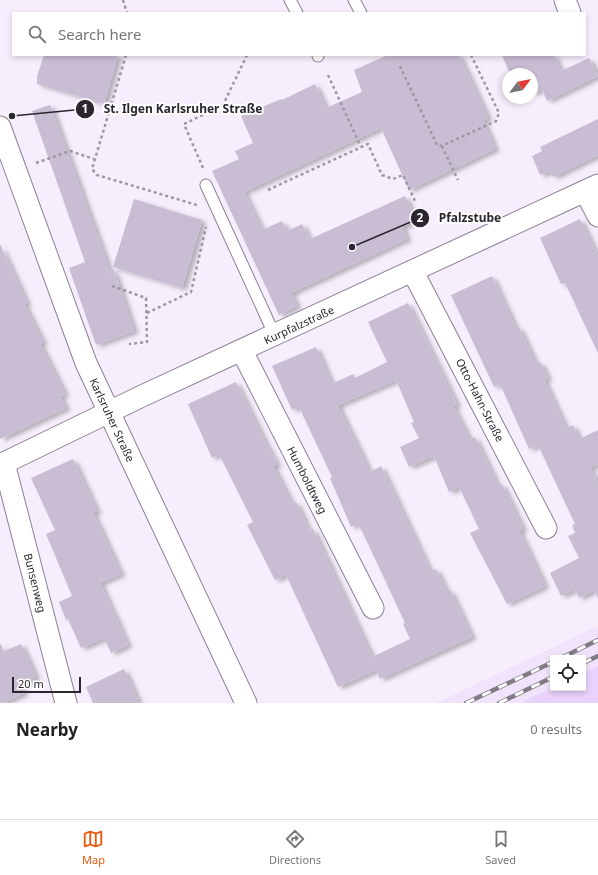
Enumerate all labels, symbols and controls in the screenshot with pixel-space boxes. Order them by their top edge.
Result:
search box [12,12,586,56]
icon: search [26,23,48,45]
text: Search here [58,24,141,44]
north arrow [502,68,538,104]
callout: St. Ilgen Karlsruher Straße [75,97,270,121]
text: 1 [82,100,88,117]
text: St. Ilgen Karlsruher Straße [104,100,262,117]
callout: Pfalzstube [410,206,509,230]
text: 2 [417,209,424,226]
text: Pfalzstube [439,209,501,226]
street label: Kurpfalzstraße [261,302,336,347]
street label: Otto-Hahn-Straße [453,355,508,444]
street label: Karlsruher Straße [86,375,138,464]
street label: Humboldtweg [284,443,331,516]
street label: Bunsenweg [21,552,50,614]
map controls [550,655,586,691]
button: locate [550,655,586,691]
scale bar [12,675,81,694]
text: 20 m [18,676,44,691]
text: Nearby [16,718,78,741]
text: 0 results [530,720,582,738]
tab: Map [82,828,105,867]
tab: Directions [269,828,321,867]
tab: Saved [485,828,516,867]

